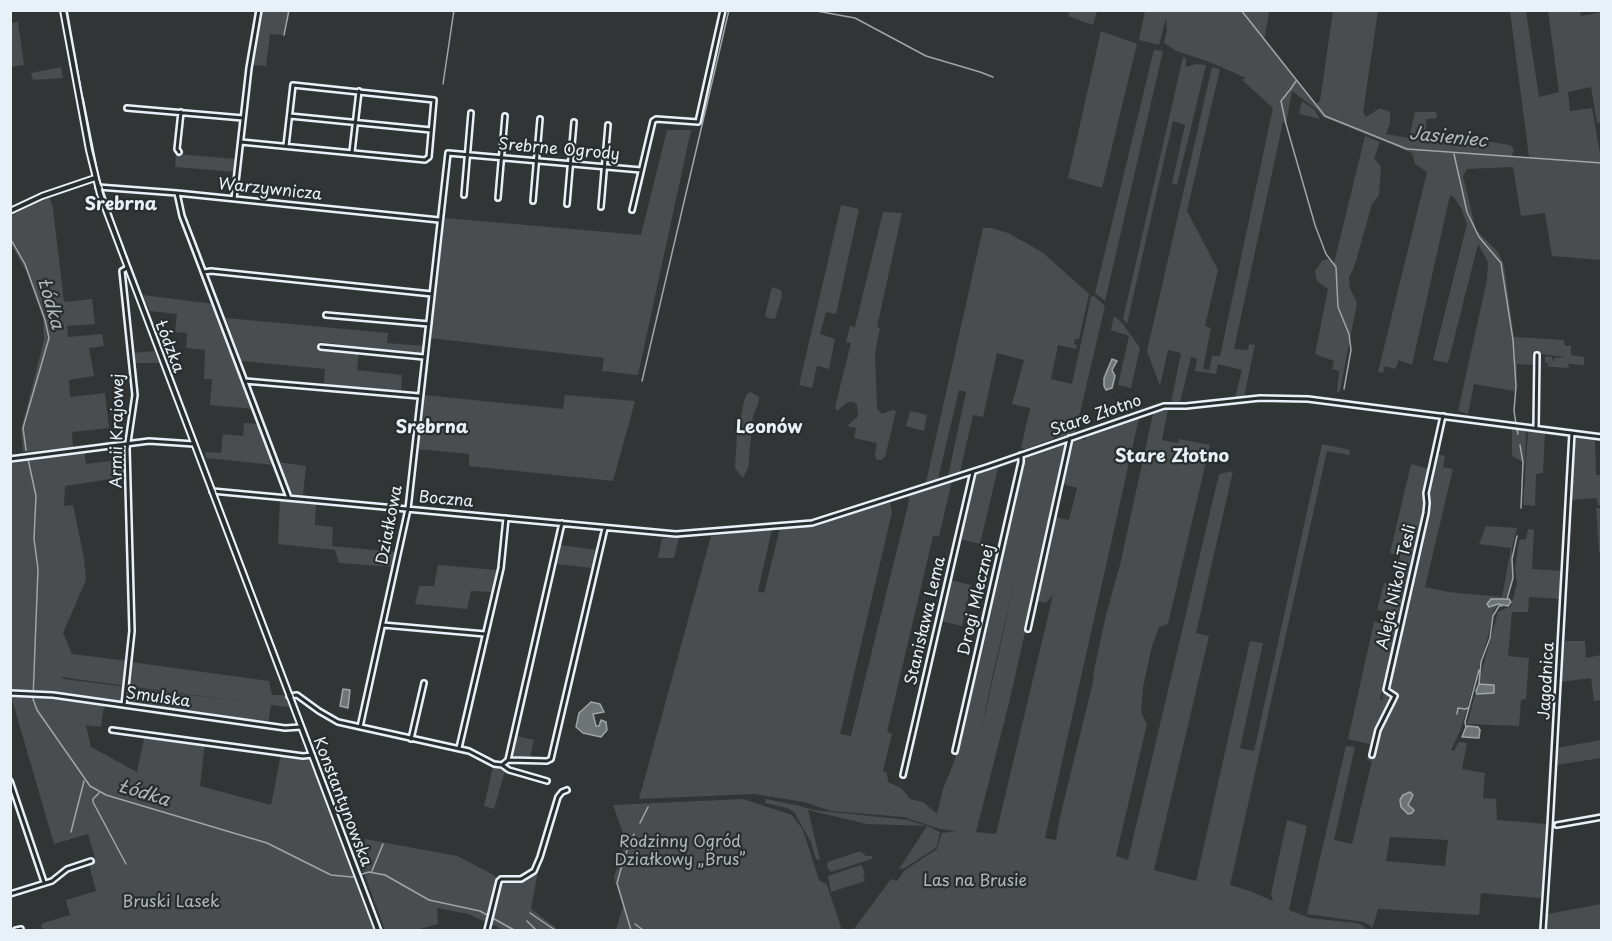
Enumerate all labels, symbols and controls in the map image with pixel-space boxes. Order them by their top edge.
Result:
water label: Jasieniec [1408,123,1488,153]
street label: Srebrne Ogrody [498,135,620,165]
street label: Warzywnicza [217,175,323,205]
district label: Srebrna [85,194,157,216]
water label: Łódka [32,276,68,332]
street label: Łódzka [150,318,188,376]
street label: Armii Krajowej [107,374,129,488]
street label: Stare Złotno [1048,391,1144,441]
district label: Srebrna [396,417,468,439]
district label: Leonów [736,417,802,439]
district label: Stare Złotno [1115,446,1229,468]
street label: Działkowa [373,484,407,566]
street label: Boczna [418,488,474,512]
street label: Aleja Nikoli Tesli [1373,523,1421,651]
street label: Drogi Mlecznej [955,542,999,658]
street label: Stanisława Lema [902,555,950,687]
street label: Jagodnica [1535,642,1559,720]
street label: Smulska [124,684,192,712]
street label: Konstantynowska [308,735,376,869]
water label: Łódka [116,776,172,812]
park label: Rodzinny Ogród Działkowy „Brus” [614,833,746,871]
park label: Las na Brusie [923,872,1027,892]
park label: Bruski Lasek [122,893,220,913]

